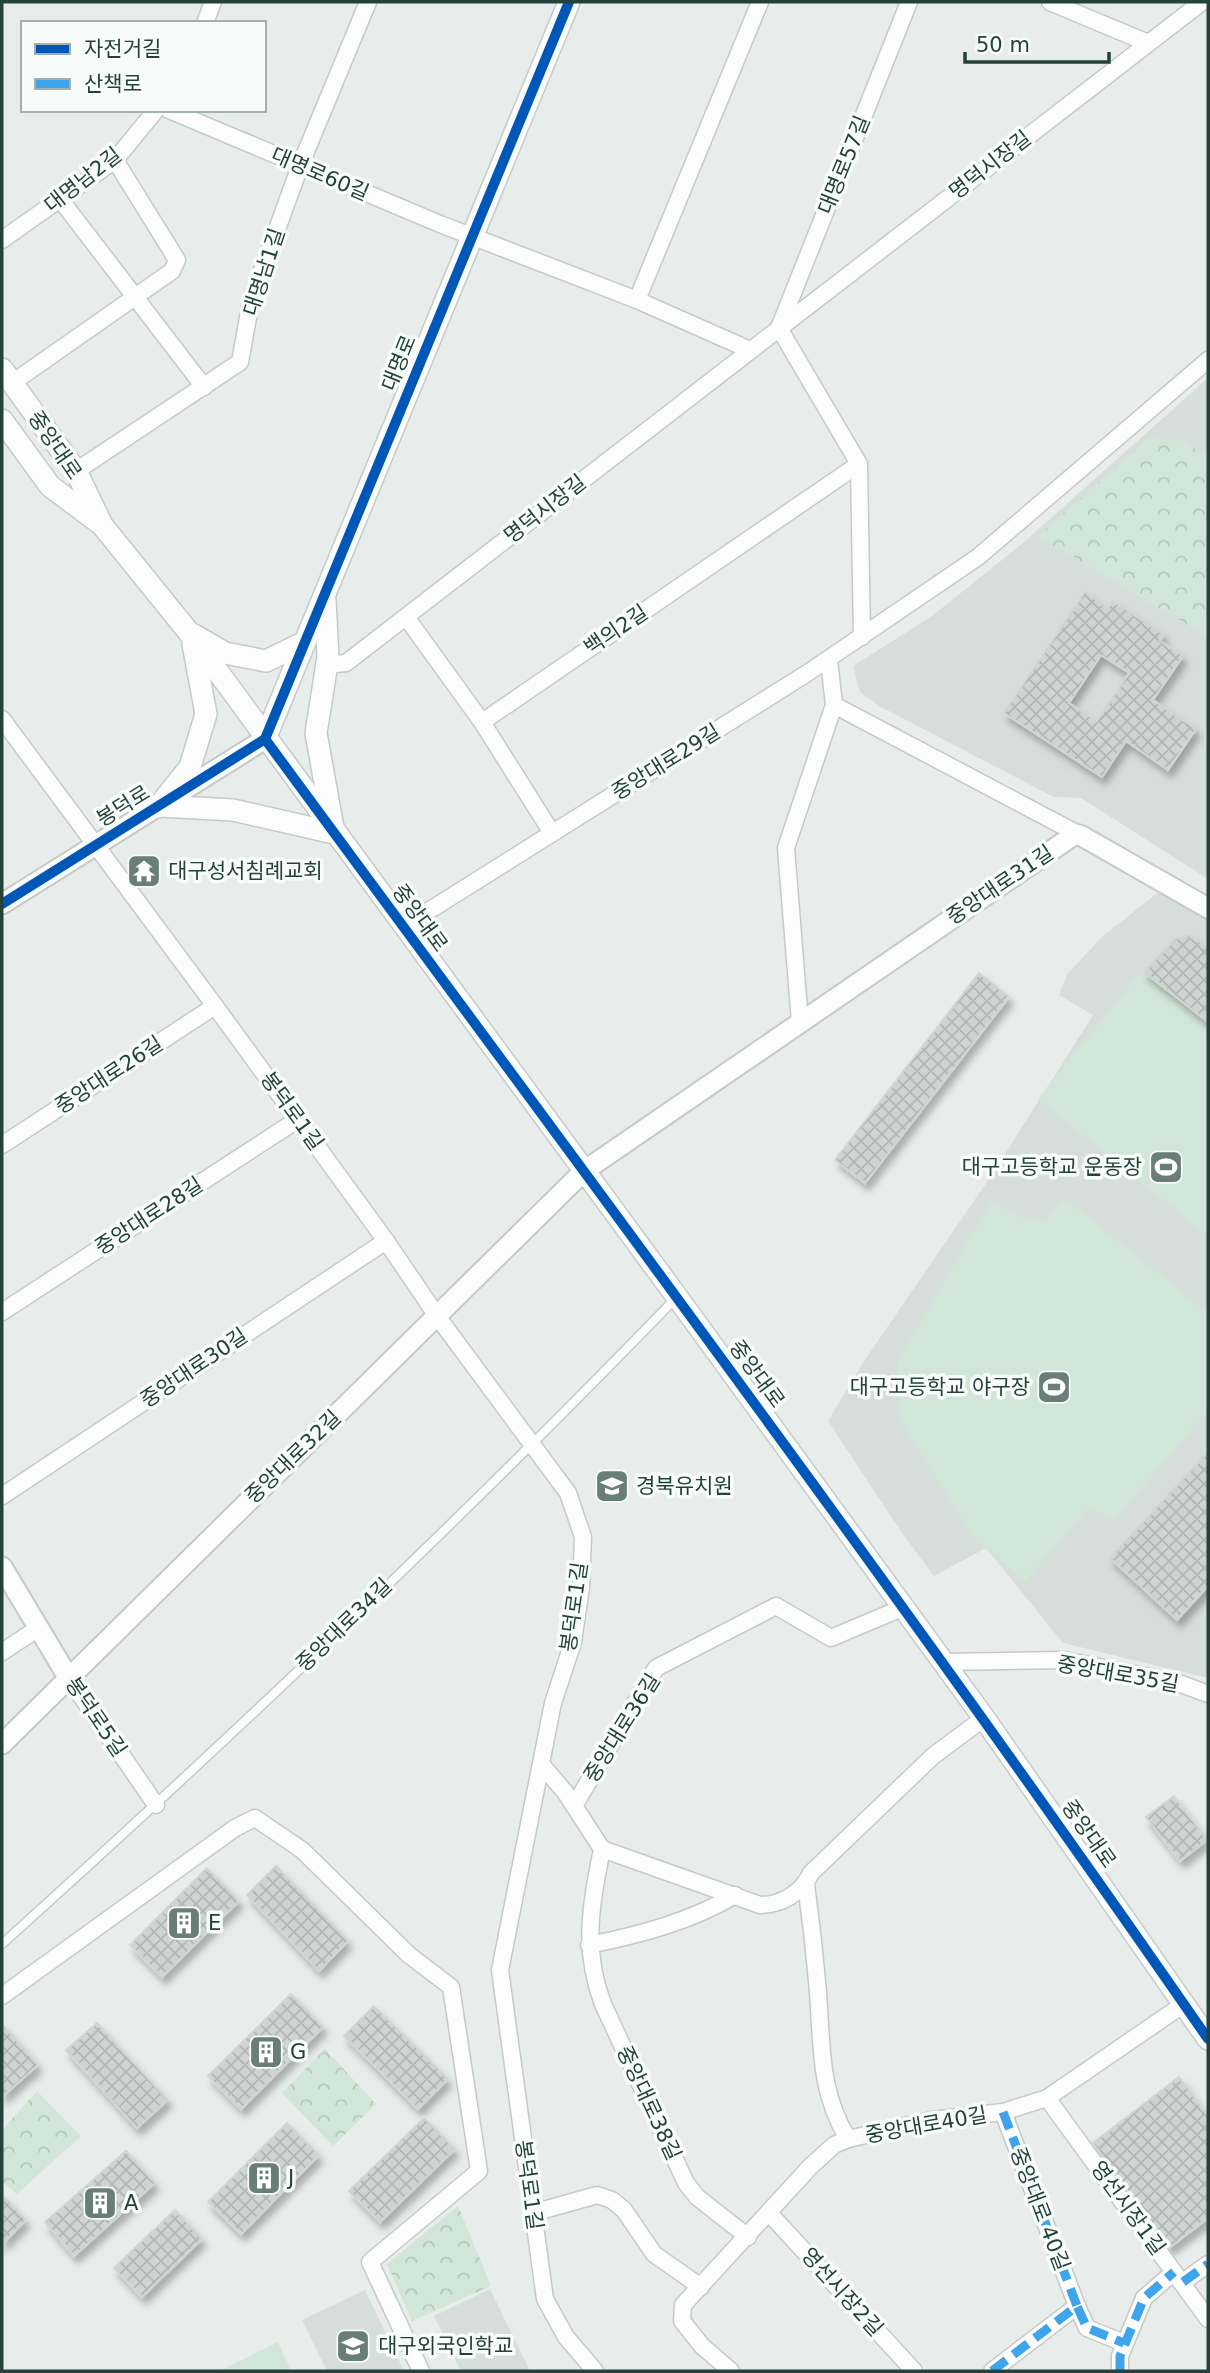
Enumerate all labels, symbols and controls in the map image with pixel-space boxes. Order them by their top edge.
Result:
legend [21,21,266,112]
scale bar [965,21,1108,65]
text: 50 m [976,33,1030,57]
text: 자전거길 [84,37,161,61]
text: 산책로 [84,72,142,96]
street label: 대명로57길 [813,112,875,218]
street label: 명덕시장길 [945,126,1035,204]
street label: 대명남2길 [40,143,126,217]
street label: 대명로60길 [267,143,373,205]
street label: 대명남1길 [239,225,289,319]
street label: 대명로 [377,332,421,394]
street label: 중앙대로 [23,406,87,484]
street label: 명덕시장길 [500,470,590,548]
street label: 백의2길 [580,600,652,660]
street label: 중앙대로29길 [607,719,725,805]
street label: 봉덕로 [92,780,154,832]
street label: 중앙대로31길 [942,841,1058,929]
temple icon: 대구성서침례교회 [125,852,163,890]
place label: 대구성서침례교회 [168,859,323,883]
street label: 중앙대로 [388,880,452,956]
street label: 중앙대로26길 [51,1031,167,1119]
street label: 봉덕로1길 [256,1067,328,1155]
sports icon: 대구고등학교 운동장 [1147,1148,1185,1186]
place label: 대구고등학교 운동장 [961,1155,1142,1179]
street label: 중앙대로28길 [91,1172,207,1260]
street label: 중앙대로30길 [136,1324,252,1412]
street label: 중앙대로 [725,1336,789,1412]
sports icon: 대구고등학교 야구장 [1035,1368,1073,1406]
place label: 대구고등학교 야구장 [849,1375,1030,1399]
street label: 중앙대로32길 [240,1406,346,1508]
school or university icon: 경북유치원 [593,1467,631,1505]
place label: 경북유치원 [636,1474,733,1498]
street label: 봉덕로1길 [556,1560,592,1654]
street label: 중앙대로34길 [291,1574,397,1676]
street label: 중앙대로35길 [1055,1651,1181,1697]
street label: 중앙대로36길 [579,1669,665,1787]
street label: 봉덕로5길 [61,1673,131,1761]
street label: 중앙대로 [1057,1795,1121,1873]
building icon: E [165,1904,203,1942]
place label: E [208,1911,221,1935]
building icon: G [247,2033,285,2071]
place label: G [290,2040,306,2064]
street label: 중앙대로38길 [612,2042,686,2164]
street label: 중앙대로40길 [863,2102,989,2148]
street label: 봉덕로1길 [511,2138,547,2232]
street label: 중앙대로 40길 [1006,2144,1074,2274]
street label: 영선시장1길 [1086,2156,1170,2260]
building icon: J [245,2159,283,2197]
place label: J [286,2166,294,2190]
building icon: A [81,2184,119,2222]
place label: A [124,2191,139,2215]
street label: 영선시장2길 [796,2243,888,2341]
school or university icon: 대구외국인학교 [334,2327,372,2365]
place label: 대구외국인학교 [378,2334,513,2358]

